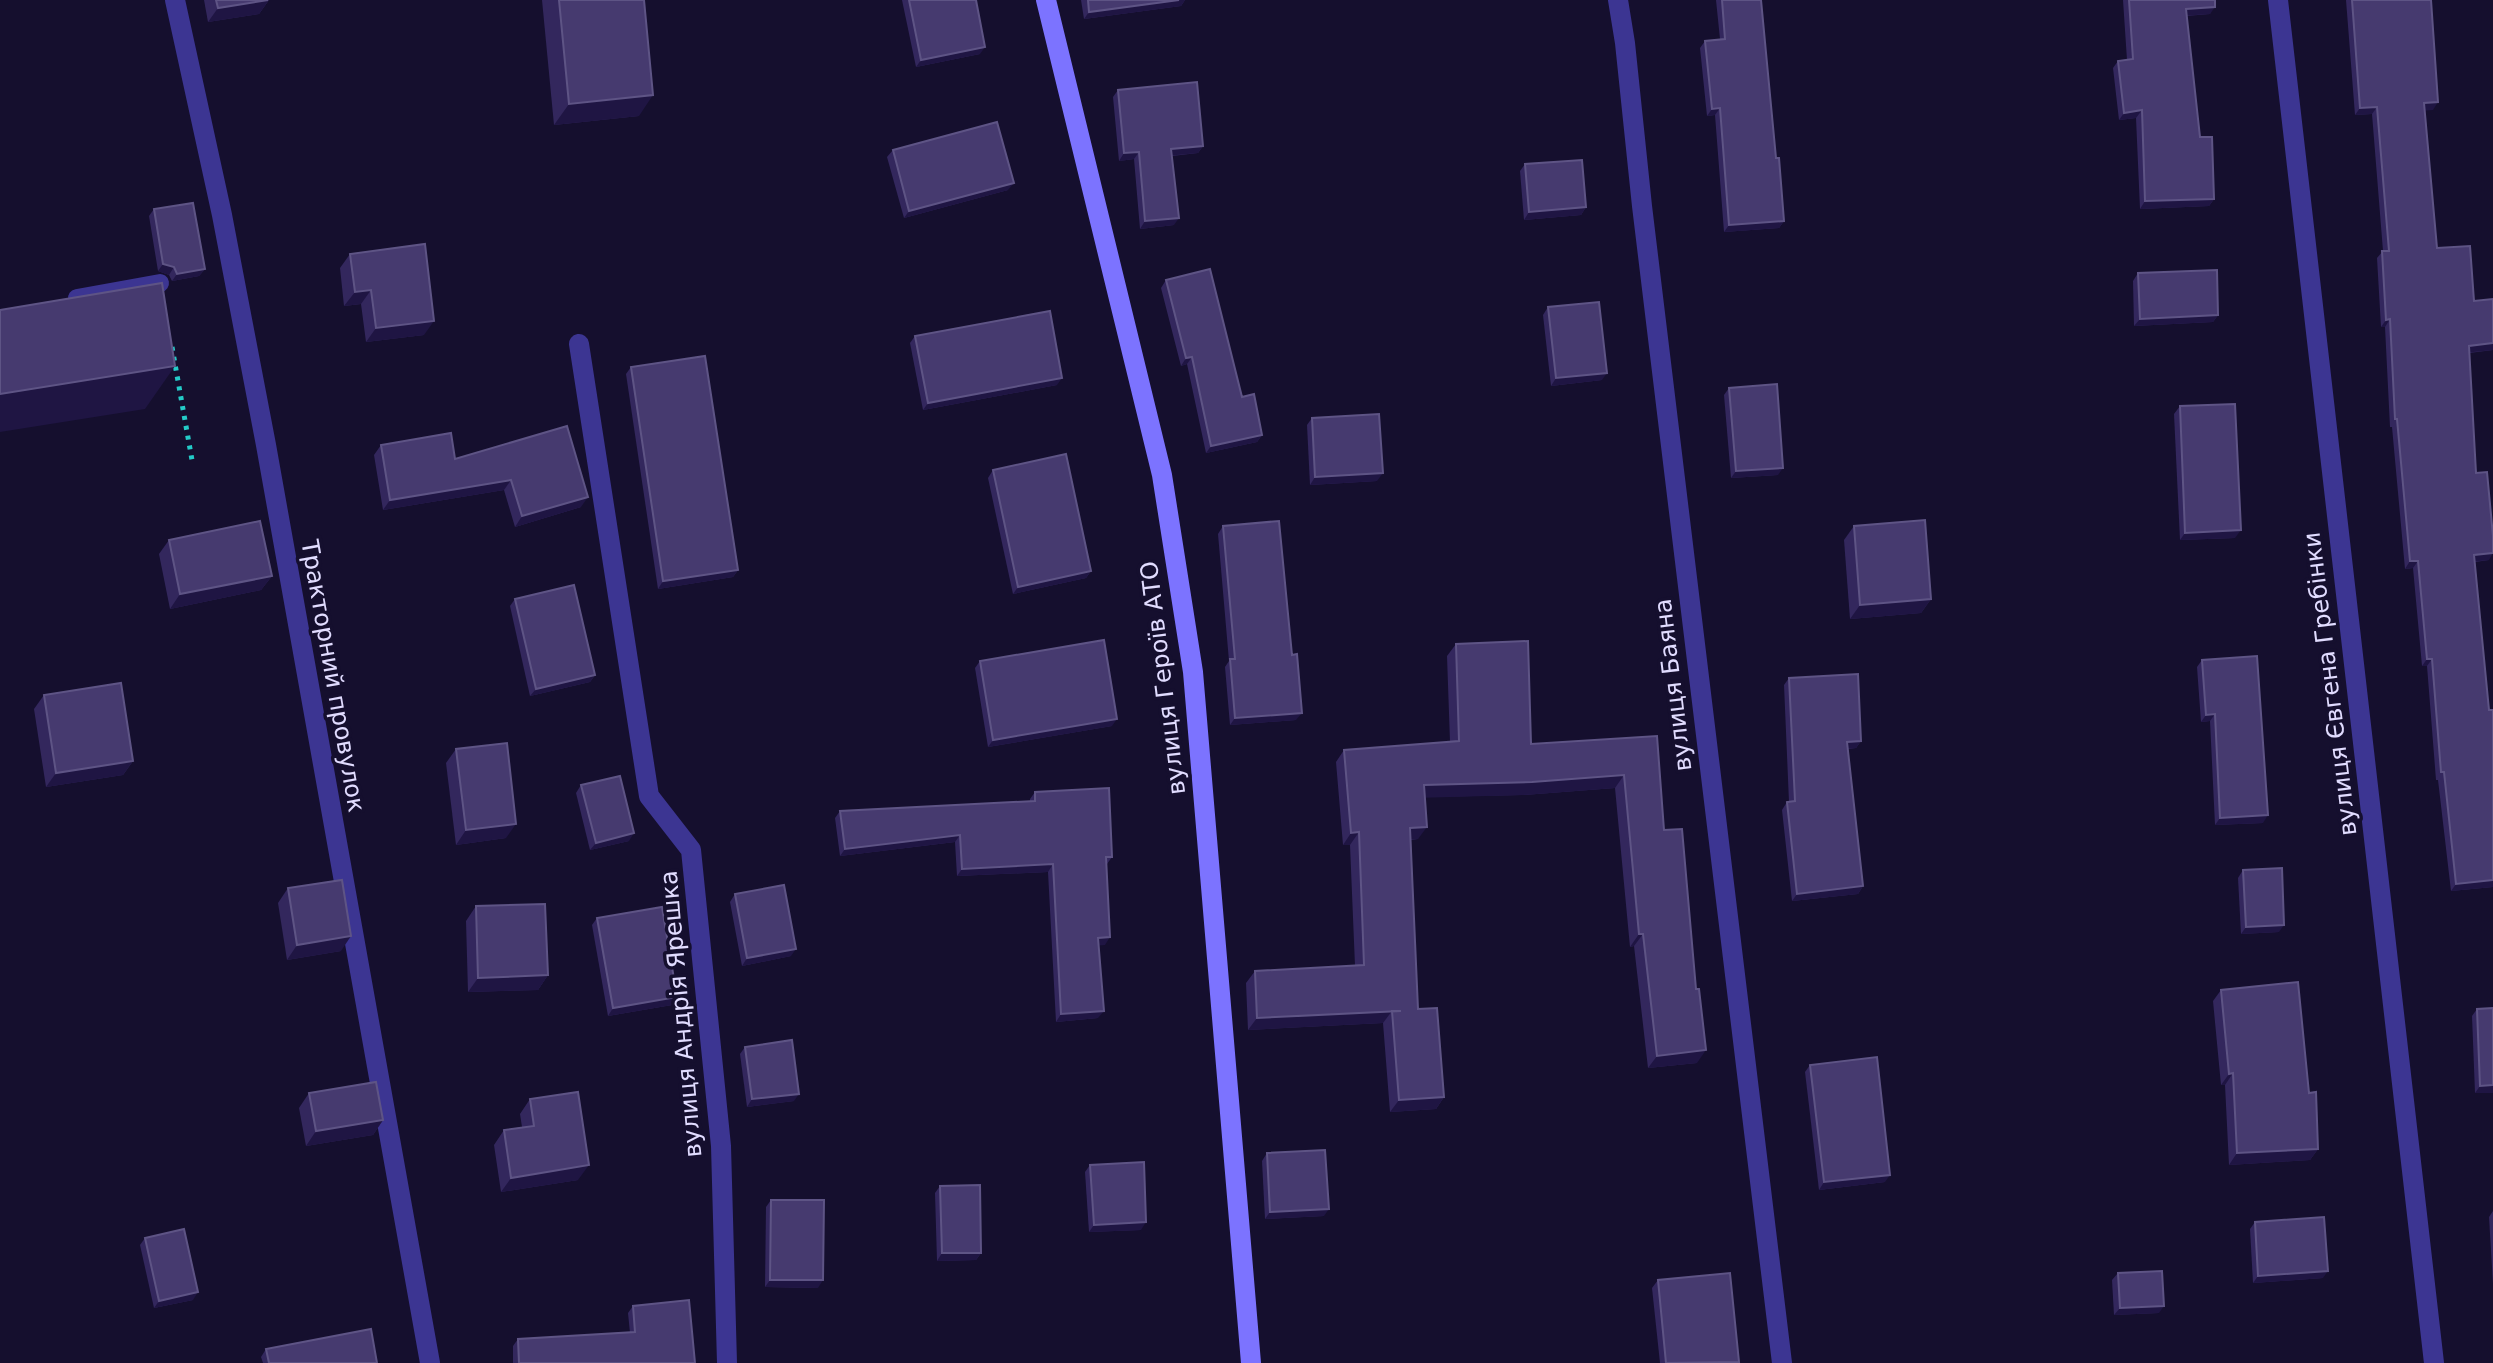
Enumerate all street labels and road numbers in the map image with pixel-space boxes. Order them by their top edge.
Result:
street label: вулиця Євгена Гребінки [2297,530,2363,838]
street label: Тракторний провулок [295,537,371,814]
street label: вулиця Героїв АТО [1135,559,1191,797]
street label: вулиця Баяна [1649,597,1697,773]
street label: вулиця Андрія Ярешка [654,869,708,1159]

